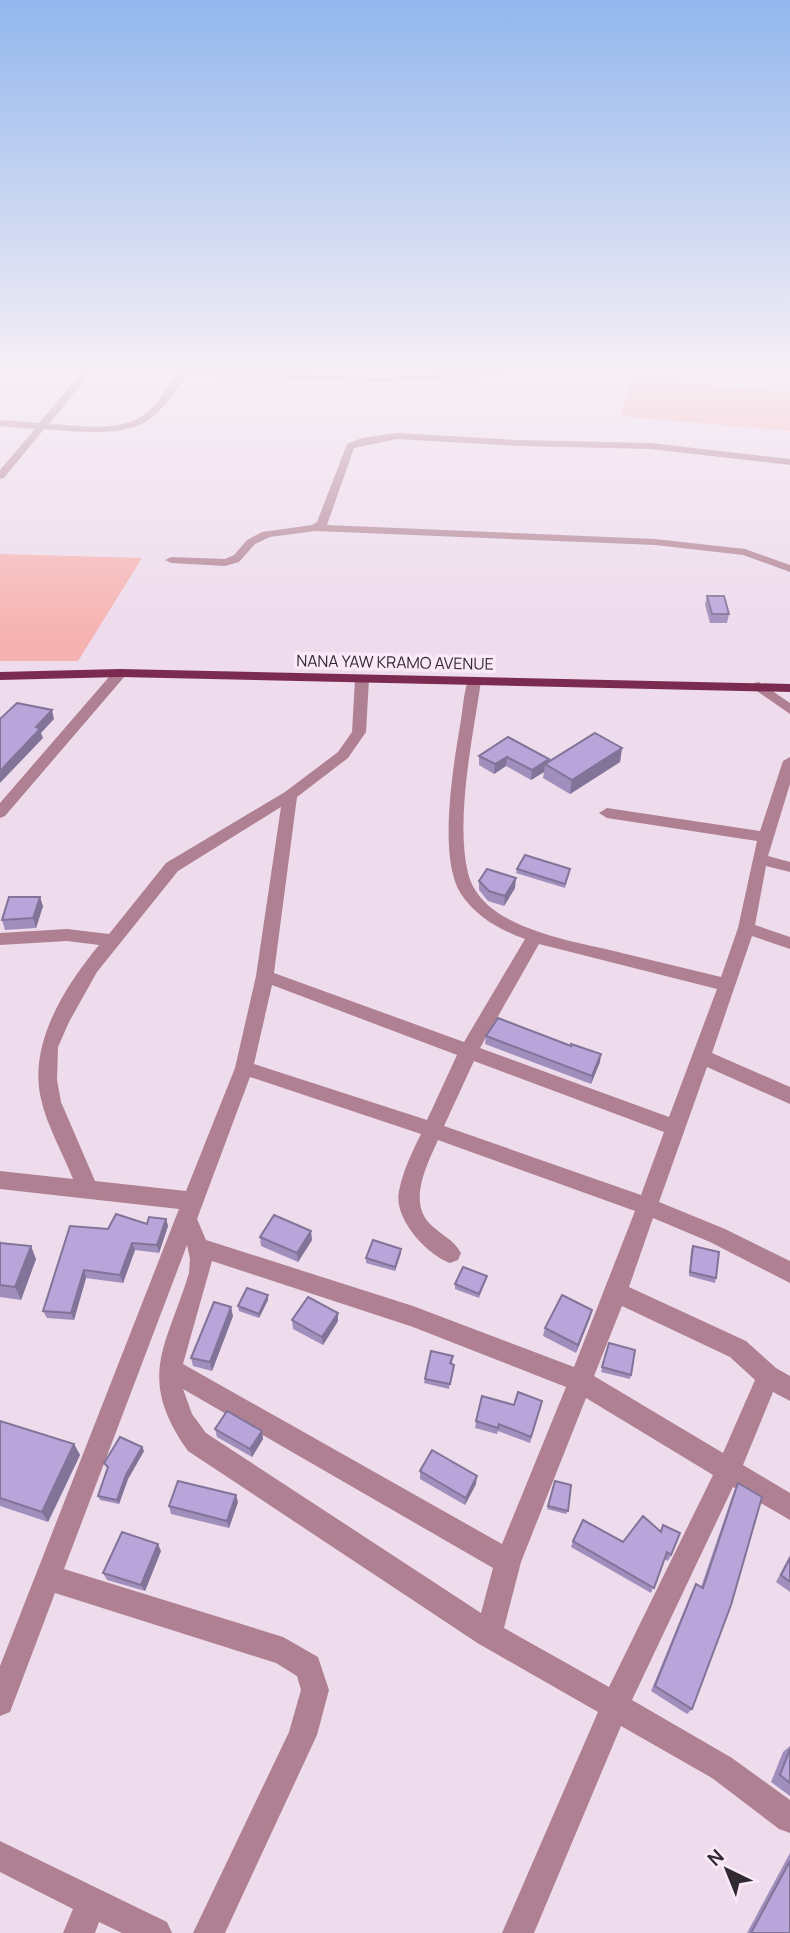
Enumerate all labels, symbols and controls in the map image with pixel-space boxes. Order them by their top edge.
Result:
street label: NANA YAW KRAMO AVENUE [296,649,494,675]
north arrow [692,1835,762,1905]
text: N [702,1843,729,1872]

